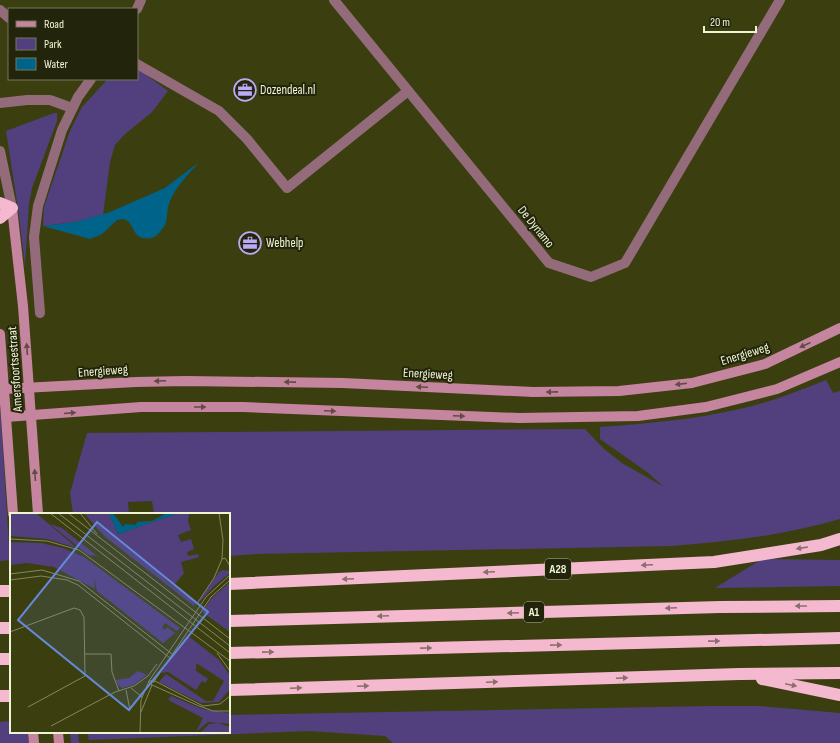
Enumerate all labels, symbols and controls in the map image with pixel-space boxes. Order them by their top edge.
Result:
legend [8,8,138,80]
scale bar [704,8,756,34]
text: 20 m [710,15,730,30]
text: Road [44,17,64,32]
text: Park [44,37,62,52]
text: Water [44,57,68,72]
office icon: Dozendeal.nl [232,77,258,103]
place label: Dozendeal.nl [260,82,315,98]
street label: De Dynamo [514,203,558,251]
office icon: Webhelp [237,230,263,256]
place label: Webhelp [266,235,303,251]
street label: Amersfoortsestraat [4,326,26,413]
street label: Energieweg [719,339,771,369]
one-way arrow [799,342,810,348]
one-way arrow [23,343,30,355]
street label: Energieweg [78,361,128,381]
street label: Energieweg [403,365,453,383]
one-way arrow [153,378,166,384]
one-way arrow [283,379,296,385]
one-way arrow [675,381,687,387]
one-way arrow [415,384,428,390]
one-way arrow [545,389,558,395]
one-way arrow [194,404,207,410]
one-way arrow [324,407,336,414]
one-way arrow [64,409,76,416]
one-way arrow [453,413,466,419]
one-way arrow [31,469,38,481]
inset map [10,513,230,733]
one-way arrow [796,545,808,551]
road number: A28 [545,559,571,579]
one-way arrow [640,562,653,568]
one-way arrow [483,569,495,576]
one-way arrow [341,576,354,582]
road number: A1 [524,602,544,622]
one-way arrow [794,603,807,609]
one-way arrow [664,605,677,611]
one-way arrow [507,609,519,616]
one-way arrow [377,613,389,620]
one-way arrow [708,638,721,644]
one-way arrow [550,642,563,648]
one-way arrow [420,645,433,651]
one-way arrow [262,649,275,655]
one-way arrow [616,674,628,681]
one-way arrow [486,679,499,685]
one-way arrow [785,682,798,688]
one-way arrow [357,683,370,689]
one-way arrow [290,685,303,691]

